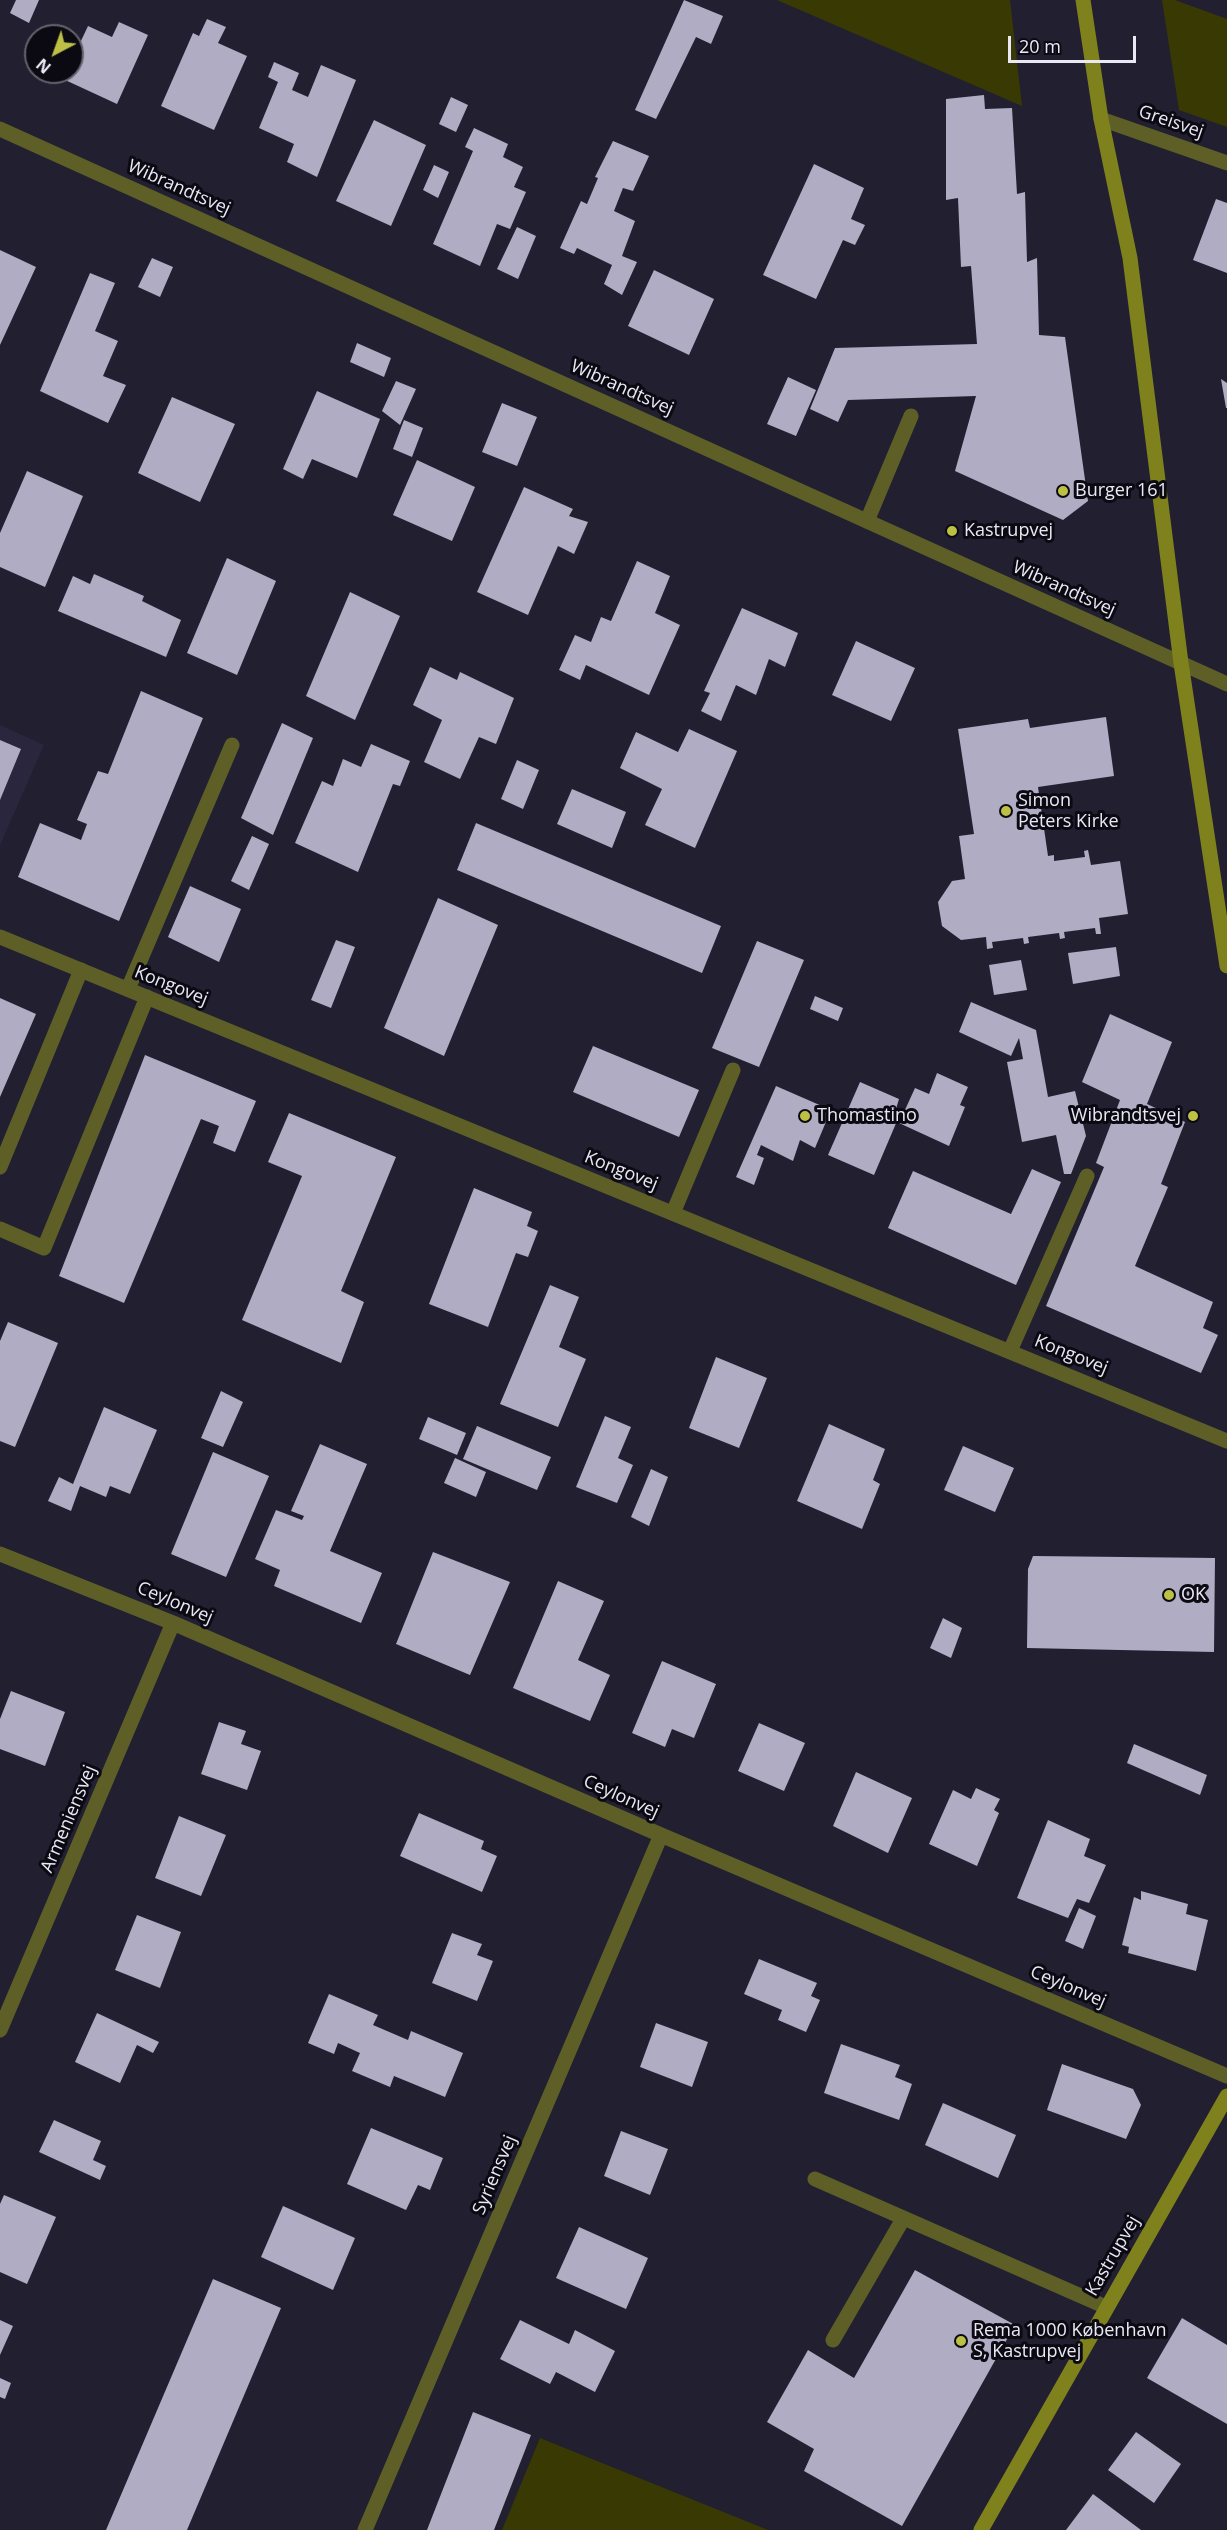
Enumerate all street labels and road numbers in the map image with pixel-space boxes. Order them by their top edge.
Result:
street label: Greisvej [1136,101,1206,143]
street label: Wibrandtsvej [124,156,234,220]
street label: Wibrandtsvej [567,356,677,420]
street label: Wibrandtsvej [1009,557,1119,621]
street label: Kongovej [131,962,211,1010]
street label: Kongovej [581,1147,661,1195]
street label: Kongovej [1031,1331,1111,1379]
street label: Ceylonvej [134,1577,216,1629]
street label: Armeniensvej [37,1762,101,1876]
street label: Ceylonvej [580,1771,662,1823]
street label: Ceylonvej [1027,1961,1109,2013]
street label: Syriensvej [469,2132,521,2218]
street label: Kastrupvej [1081,2212,1145,2300]

